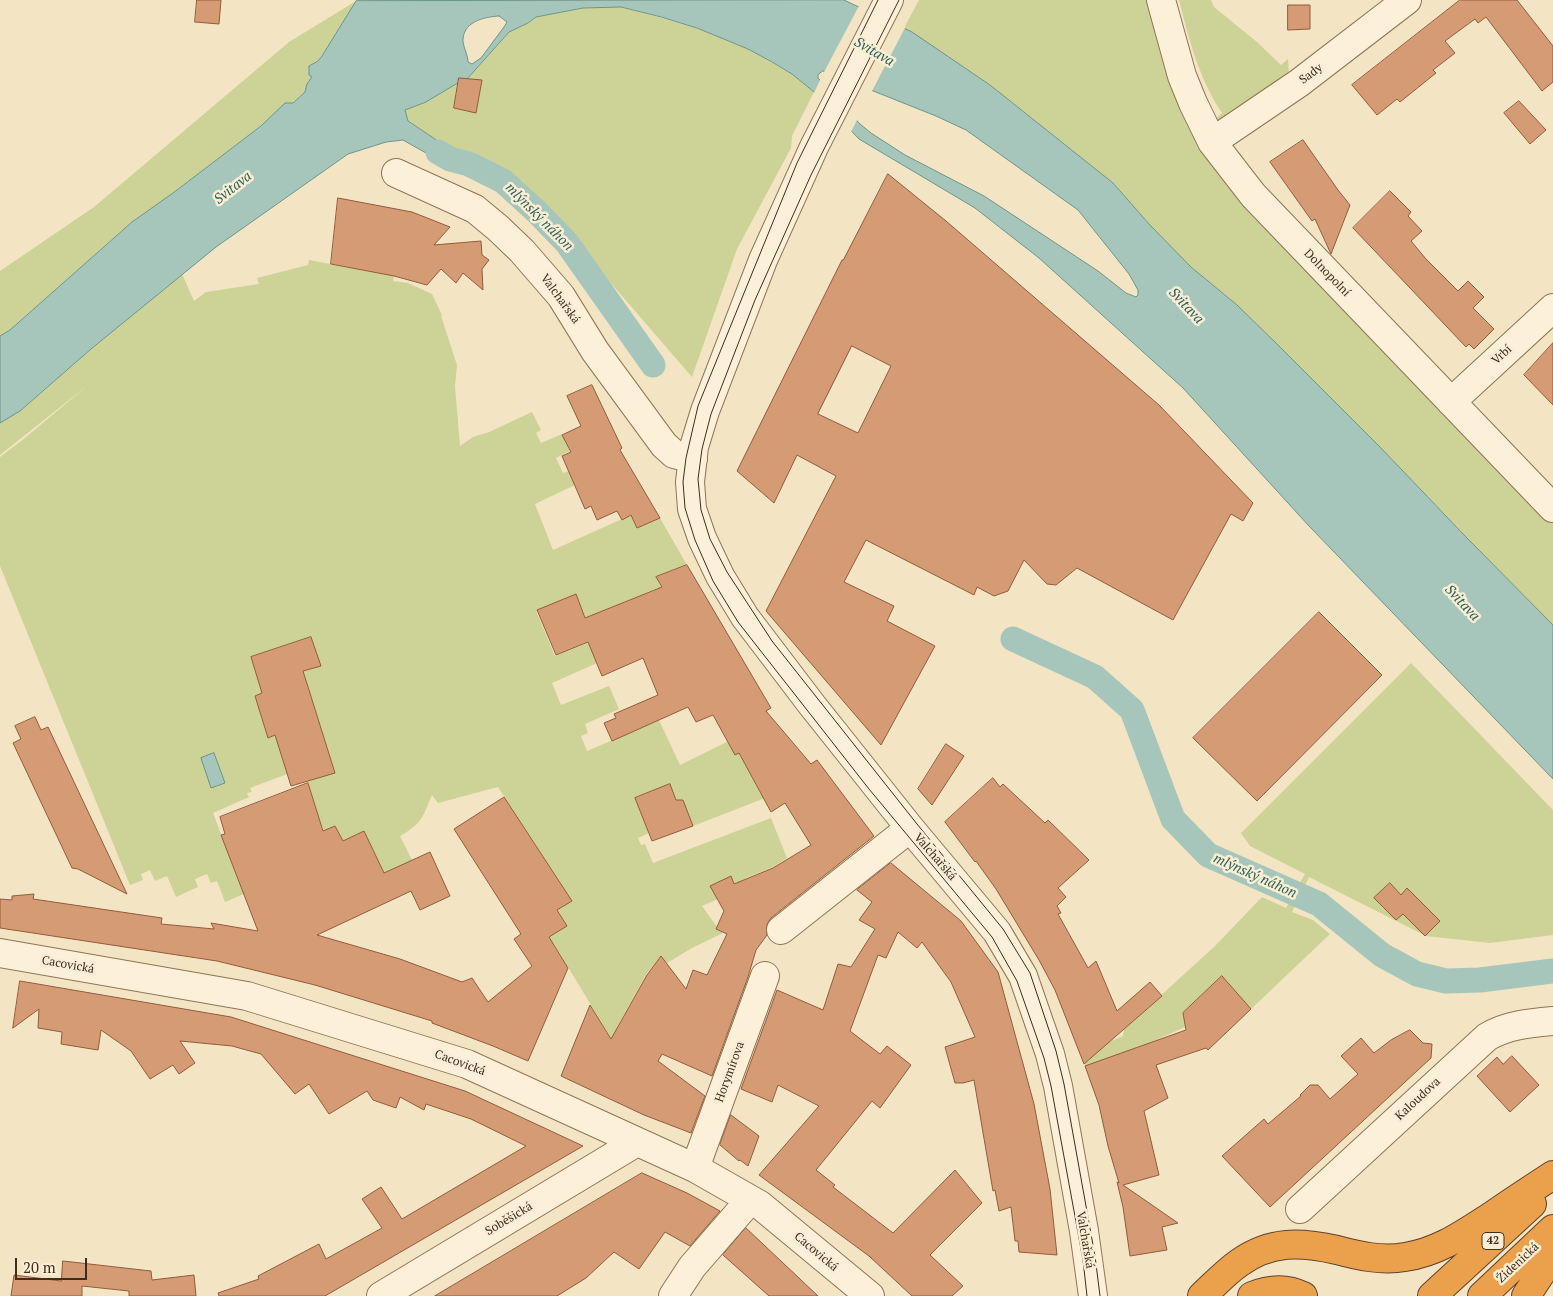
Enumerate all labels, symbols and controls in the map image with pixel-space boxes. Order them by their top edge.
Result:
water label: Svitava [851,34,897,70]
street label: Sady [1297,61,1325,87]
water label: Svitava [211,168,255,208]
water label: mlýnský náhon [502,180,576,254]
street label: Dolnopolní [1301,246,1353,300]
street label: Valchařská [537,271,583,327]
water label: Svitava [1165,284,1207,328]
street label: Vrbí [1489,342,1515,368]
water label: Svitava [1441,581,1483,625]
street label: Valchařská [911,831,959,883]
water label: mlýnský náhon [1211,850,1299,902]
street label: Cacovická [41,953,95,977]
street label: Horymírova [712,1040,748,1104]
street label: Cacovická [433,1047,487,1079]
street label: Kaloudova [1393,1075,1443,1123]
street label: Soběšická [483,1199,535,1239]
street label: Valchařská [1073,1210,1097,1270]
street label: Cacovická [791,1229,841,1275]
road number: 42 [1482,1232,1504,1250]
street label: Židenická [1494,1240,1542,1286]
scale bar [18,1248,90,1280]
text: 20 m [23,1257,56,1277]

